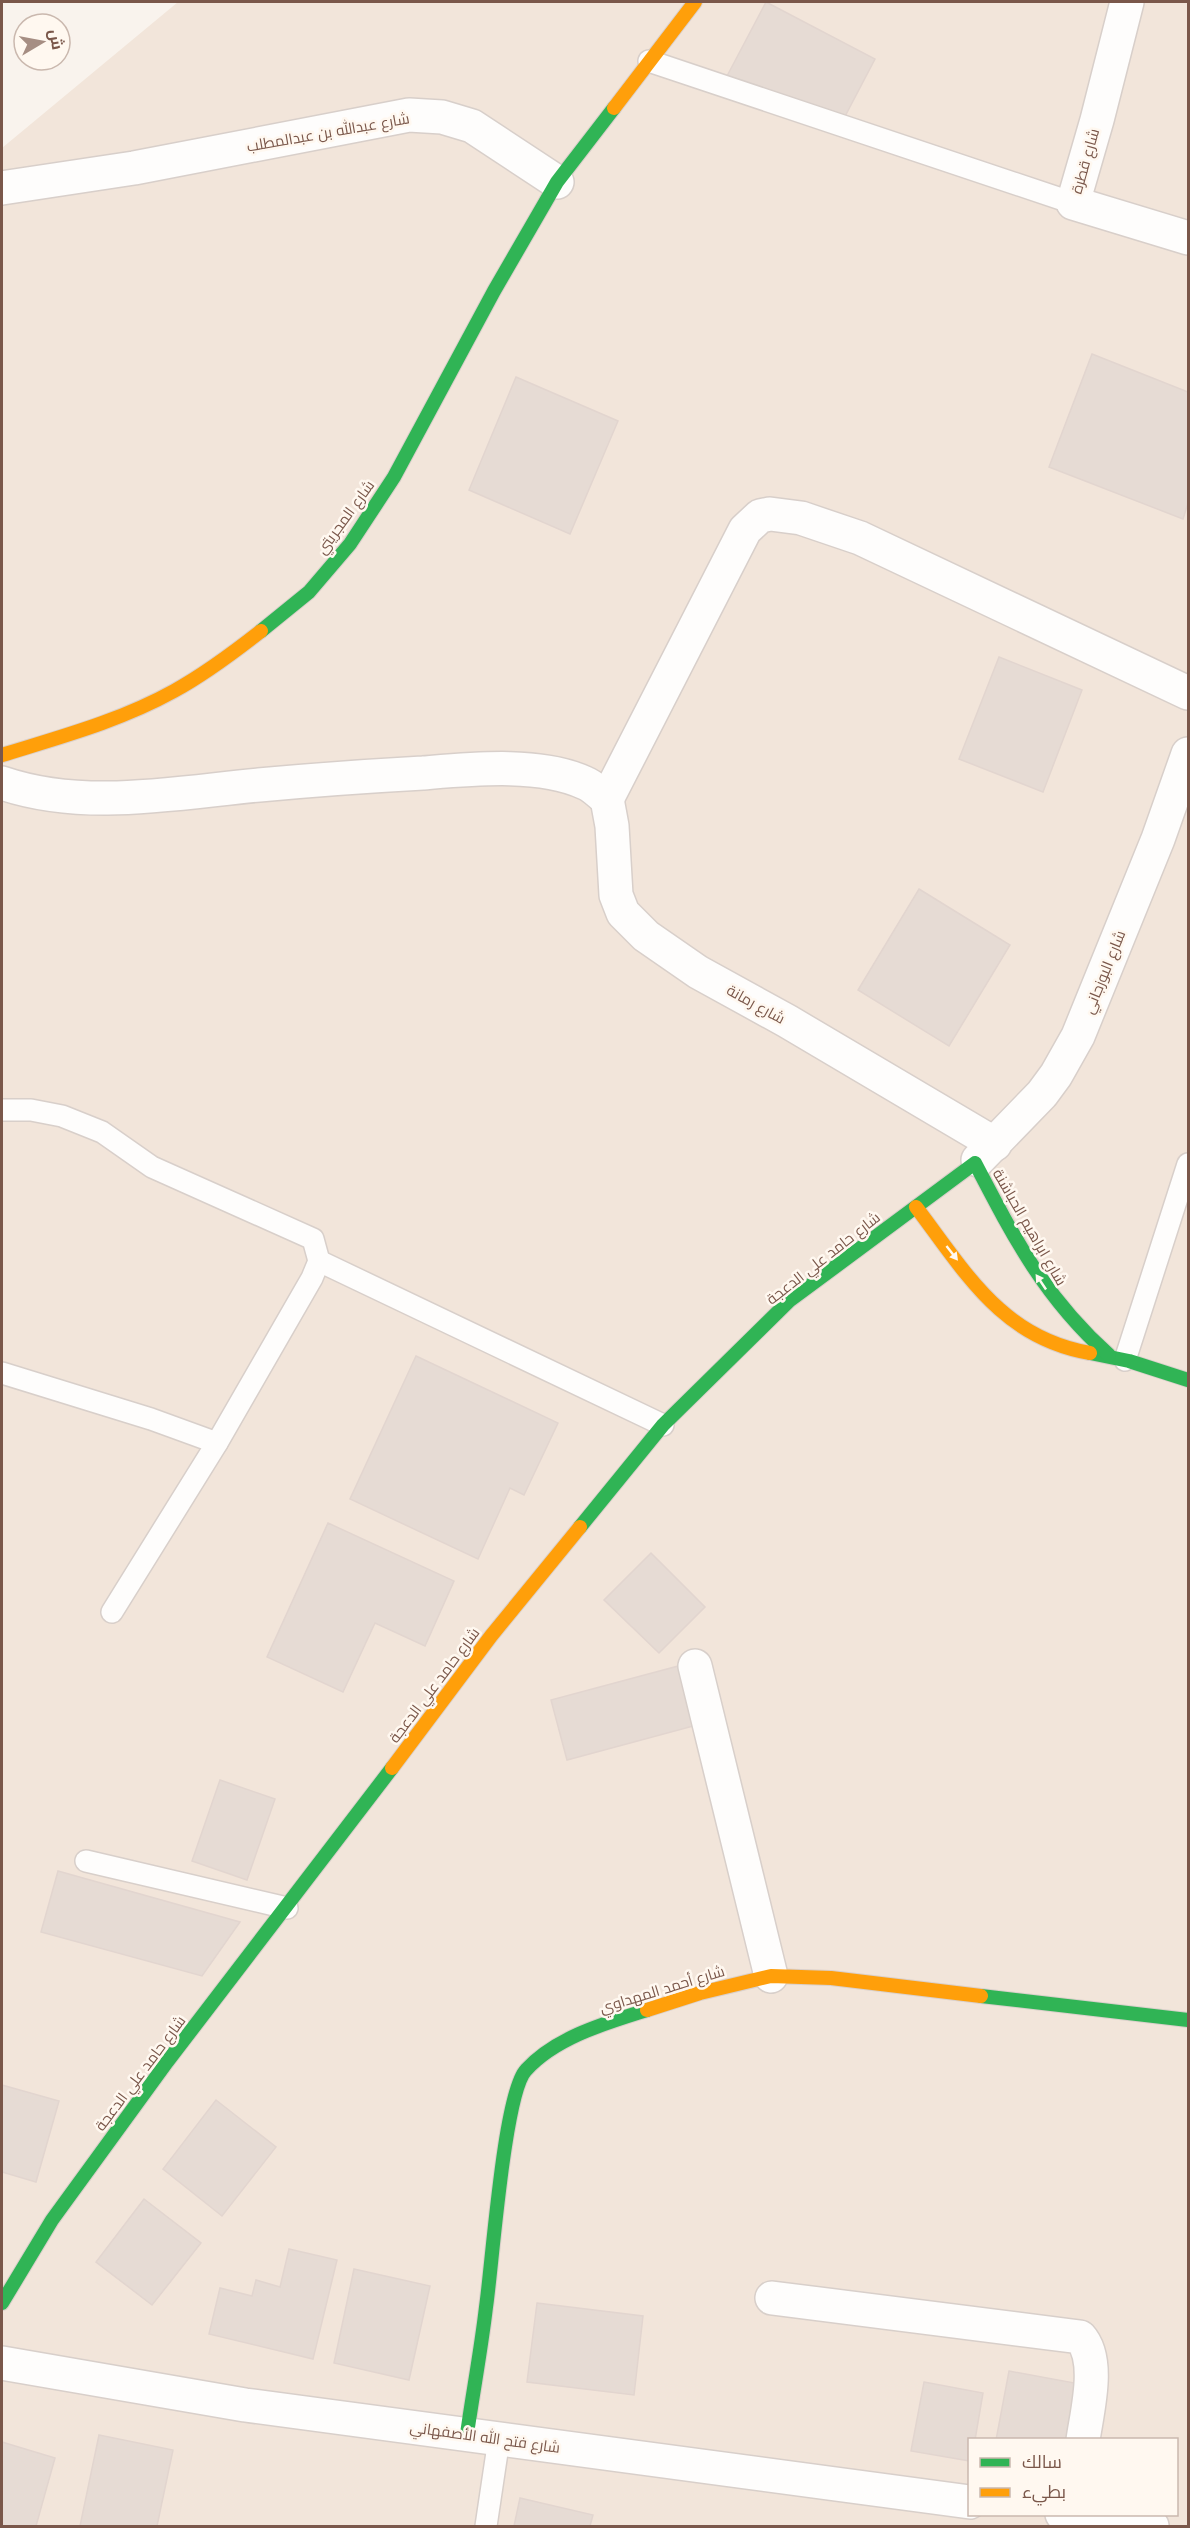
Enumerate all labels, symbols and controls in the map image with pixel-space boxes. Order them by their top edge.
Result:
north arrow [12,12,72,72]
text: ش [45,28,66,51]
street label: شارع عبدالله بن عبدالمطلب [245,108,411,158]
street label: شارع قطرة [1068,127,1105,196]
street label: شارع المجريتي [313,477,381,560]
street label: شارع البوزجاني [1080,928,1132,1018]
street label: شارع رمانة [722,981,788,1030]
street label: شارع ابراهيم الحباشنة [987,1166,1070,1290]
street label: شارع حامد علي الدعجة [763,1208,886,1311]
one-way arrow [945,1246,957,1261]
one-way arrow [1035,1274,1046,1290]
street label: شارع حامد علي الدعجة [385,1624,486,1748]
street label: شارع أحمد المهداوي [597,1961,728,2020]
street label: شارع حامد علي الدعجة [91,2012,192,2136]
street label: شارع فتح الله الأصفهاني [408,2417,561,2460]
legend [968,2438,1178,2516]
text: سالك [1022,2452,1062,2472]
text: بطيء [1022,2482,1066,2506]

